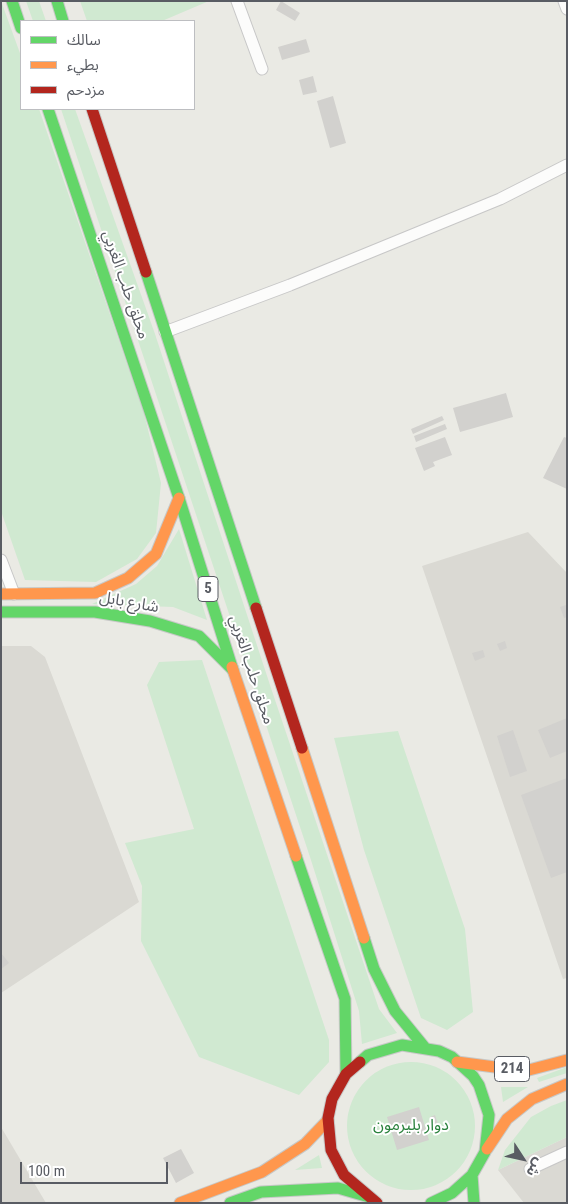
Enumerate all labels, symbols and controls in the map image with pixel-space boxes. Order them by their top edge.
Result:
legend [20,20,195,110]
text: سالك [67,31,101,49]
text: بطيء [67,56,99,74]
text: مزدحم [67,81,105,99]
street label: محلق حلب الغربي [97,228,153,342]
road number: 5 [198,576,218,602]
street label: شارع بابل [98,588,160,618]
street label: محلق حلب الغربي [224,613,278,727]
road number: 214 [494,1056,530,1082]
park label: دوار بليرمون [373,1116,449,1136]
north arrow [498,1134,548,1184]
scale bar [22,1152,170,1184]
text: ش [523,1155,547,1180]
text: 100 m [28,1162,65,1180]

